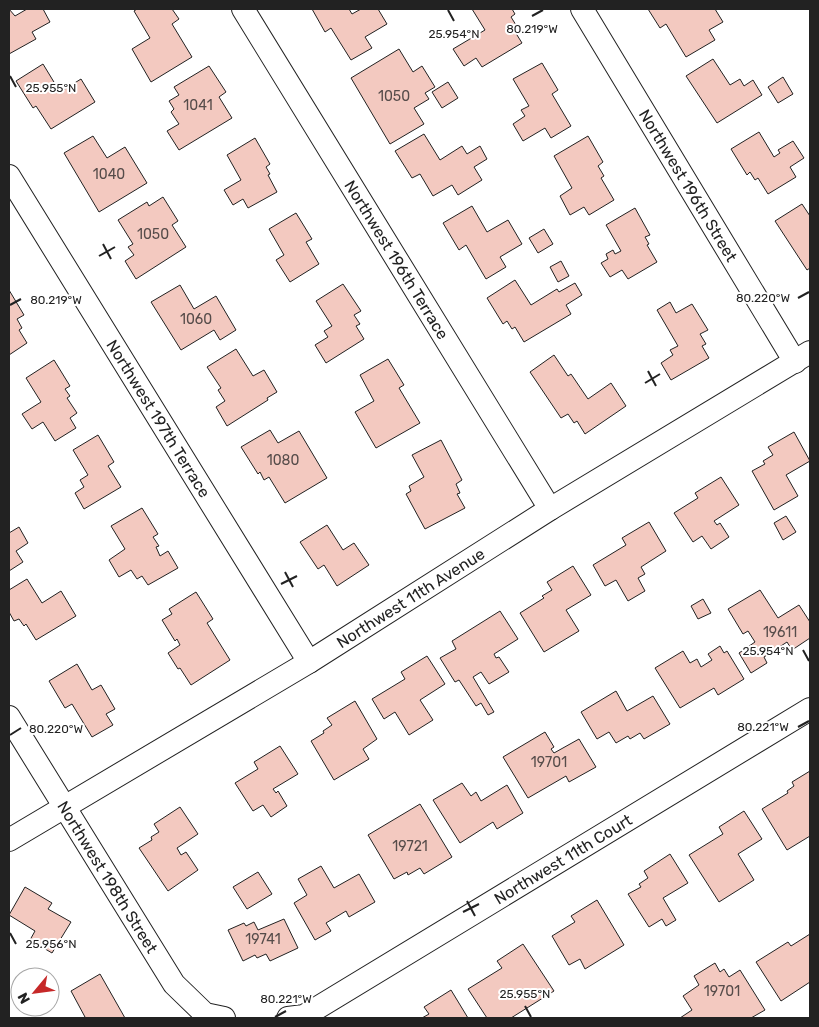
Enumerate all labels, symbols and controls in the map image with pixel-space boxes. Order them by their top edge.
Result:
text: 80.219°W [506,22,558,36]
text: 25.954°N [428,27,480,41]
text: 25.955°N [26,81,76,95]
house number: 1050 [378,88,410,105]
house number: 1041 [183,97,213,114]
street label: Northwest 196th Street [635,106,742,265]
house number: 1040 [93,166,125,183]
street label: Northwest 196th Terrace [341,177,453,343]
house number: 1050 [137,226,169,243]
text: 80.220°W [736,291,790,305]
text: 80.219°W [30,293,82,307]
house number: 1060 [180,311,212,328]
street label: Northwest 197th Terrace [103,336,215,501]
house number: 1080 [267,452,299,469]
street label: Northwest 11th Avenue [333,544,488,652]
house number: 19611 [763,624,797,641]
text: 25.954°N [742,644,794,658]
text: 80.221°W [737,720,789,734]
text: 80.220°W [29,722,83,736]
house number: 19701 [531,754,567,771]
street label: Northwest 198th Street [54,797,162,956]
street label: Northwest 11th Court [491,810,635,908]
house number: 19721 [392,838,428,855]
house number: 19741 [245,931,281,948]
text: 25.956°N [25,937,77,951]
north arrow [10,967,60,1017]
house number: 19701 [704,983,740,1000]
text: 25.955°N [500,987,550,1001]
text: N [14,990,34,1007]
text: 80.221°W [260,992,312,1006]

